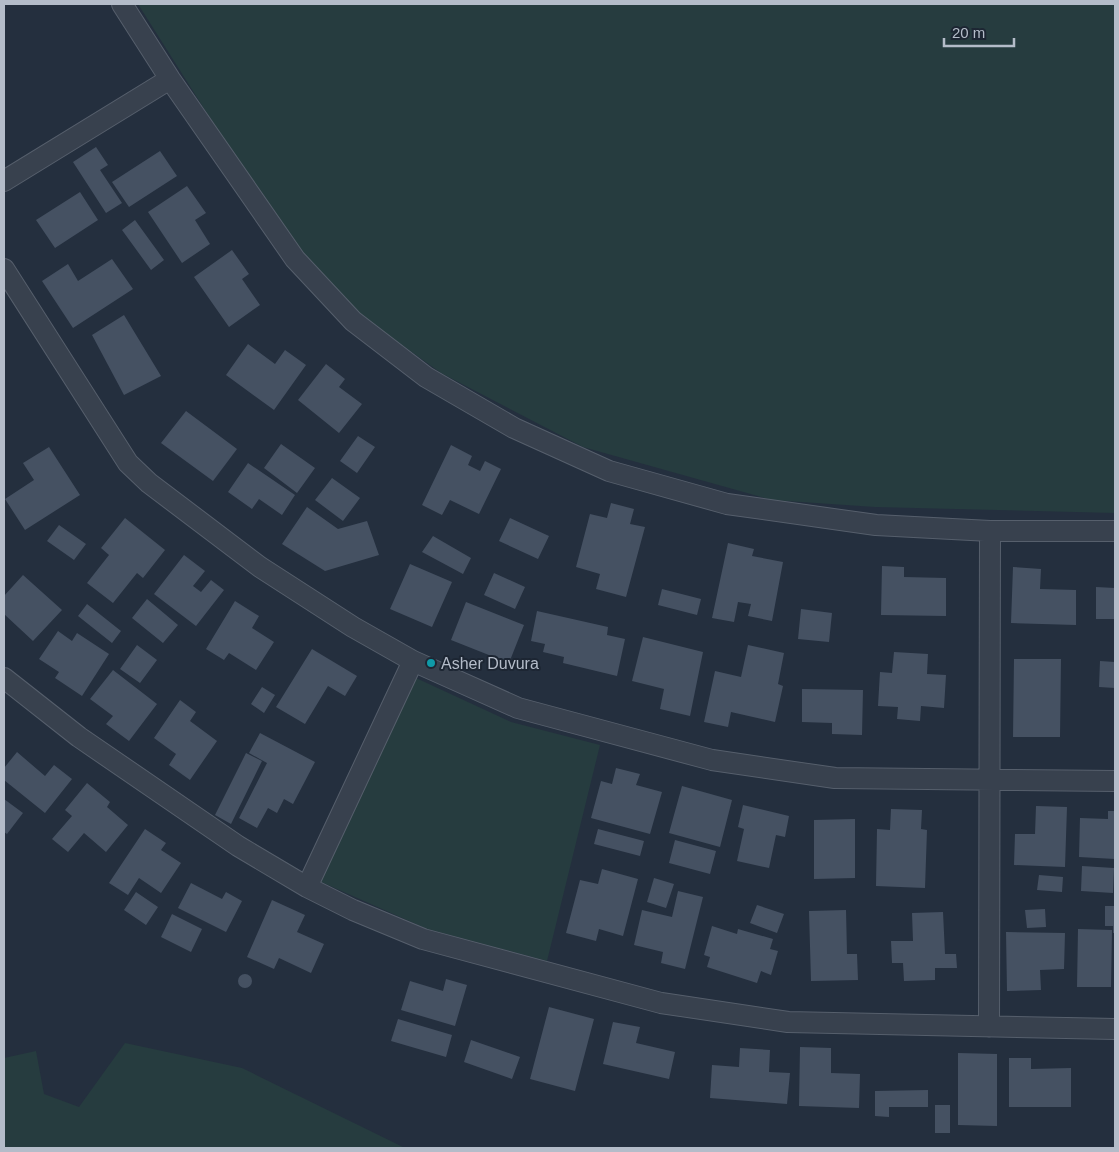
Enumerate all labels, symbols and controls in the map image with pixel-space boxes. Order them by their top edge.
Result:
scale bar [944,15,1014,47]
text: 20 m [952,24,985,41]
place label: Asher Duvura [441,655,539,672]
marker: Asher Duvura [425,657,437,669]

